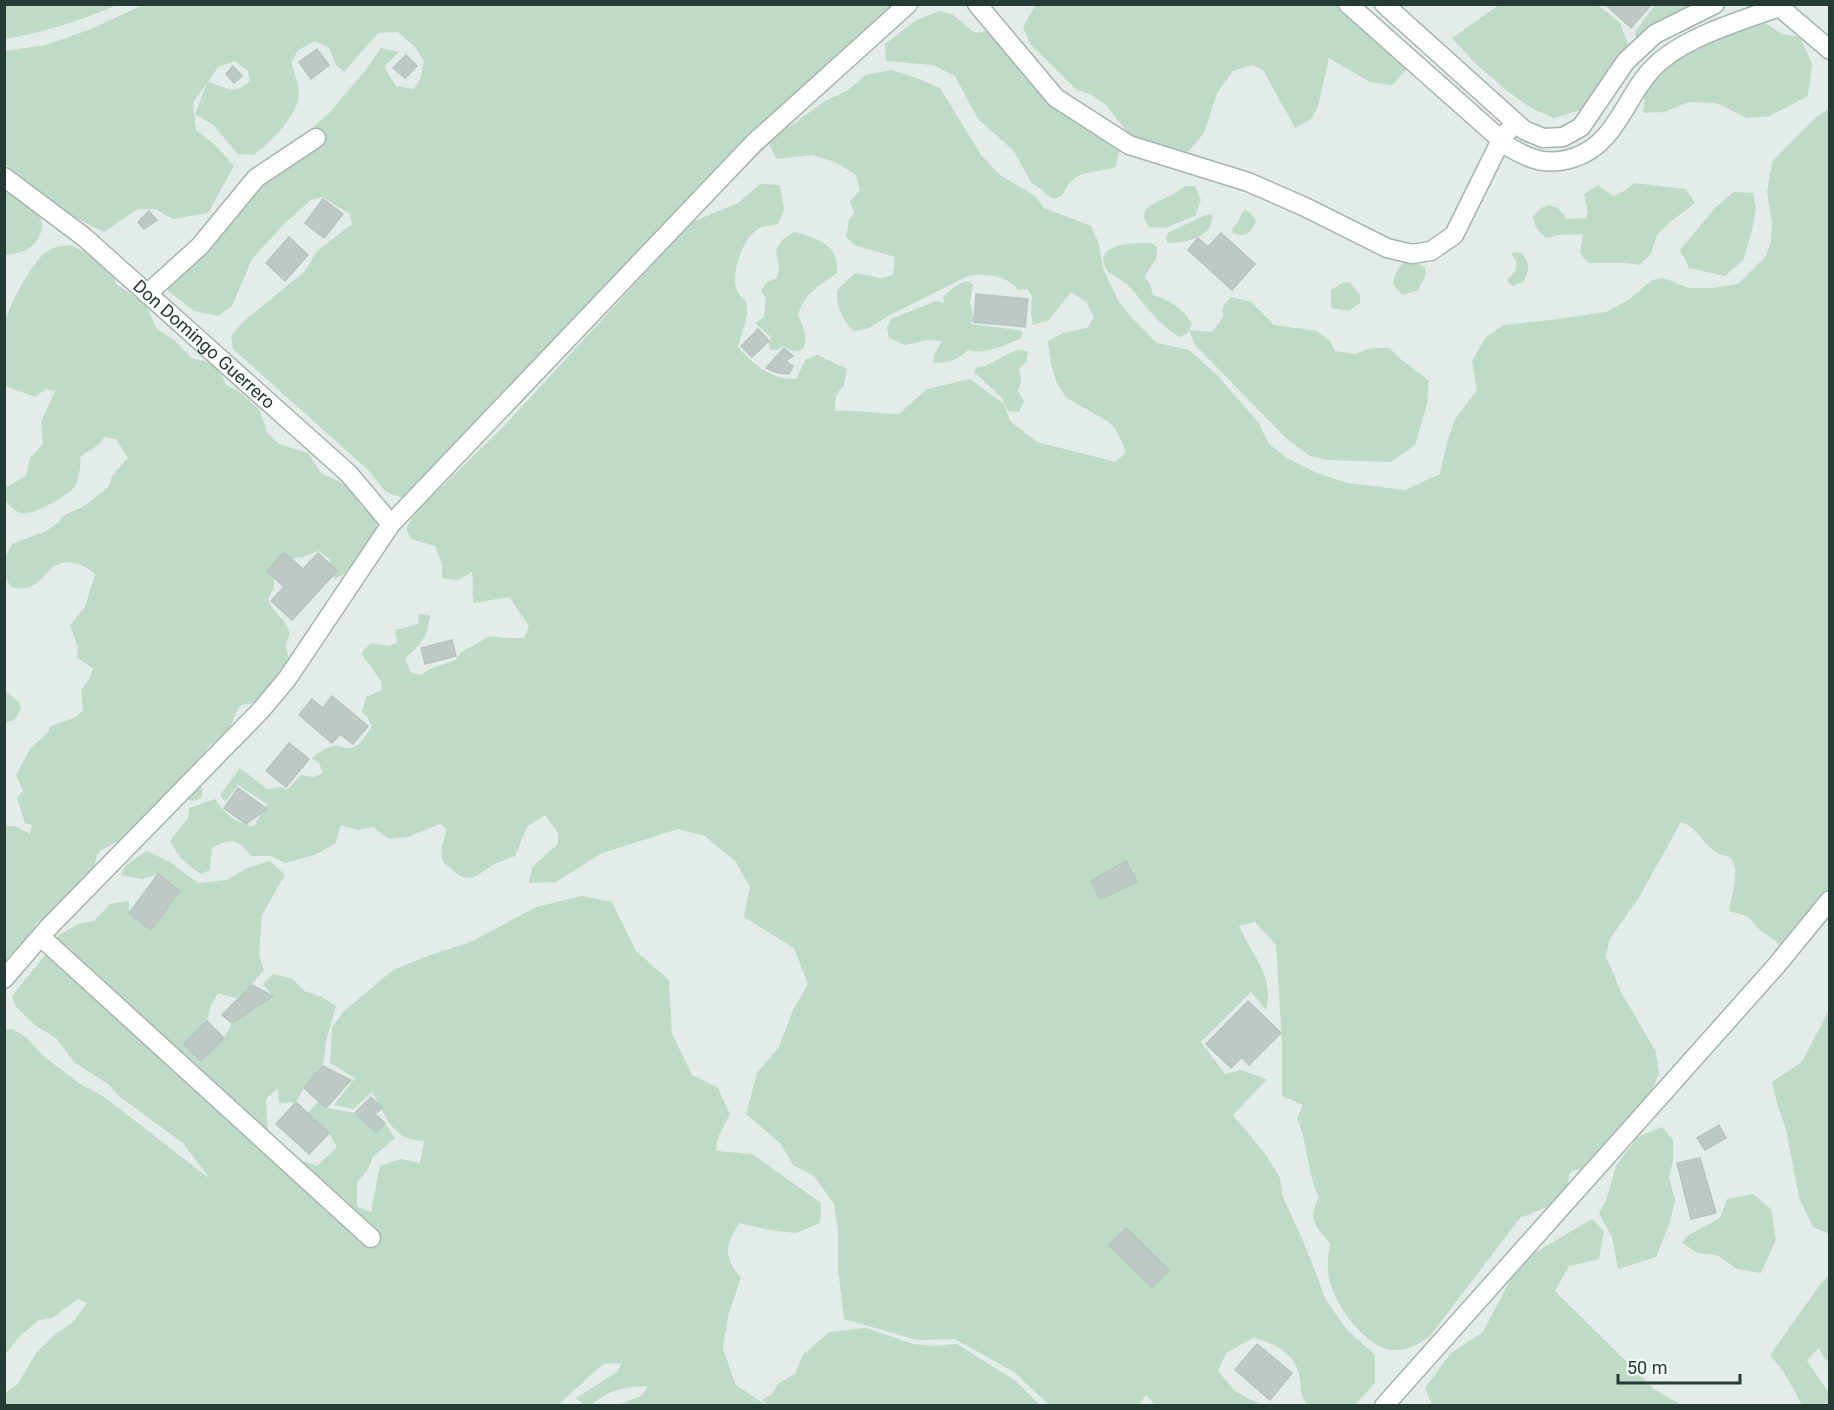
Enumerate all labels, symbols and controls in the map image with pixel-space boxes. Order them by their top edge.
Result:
street label: Don Domingo Guerrero [129,275,280,413]
scale bar [1618,1347,1740,1385]
text: 50 m [1627,1357,1667,1378]

